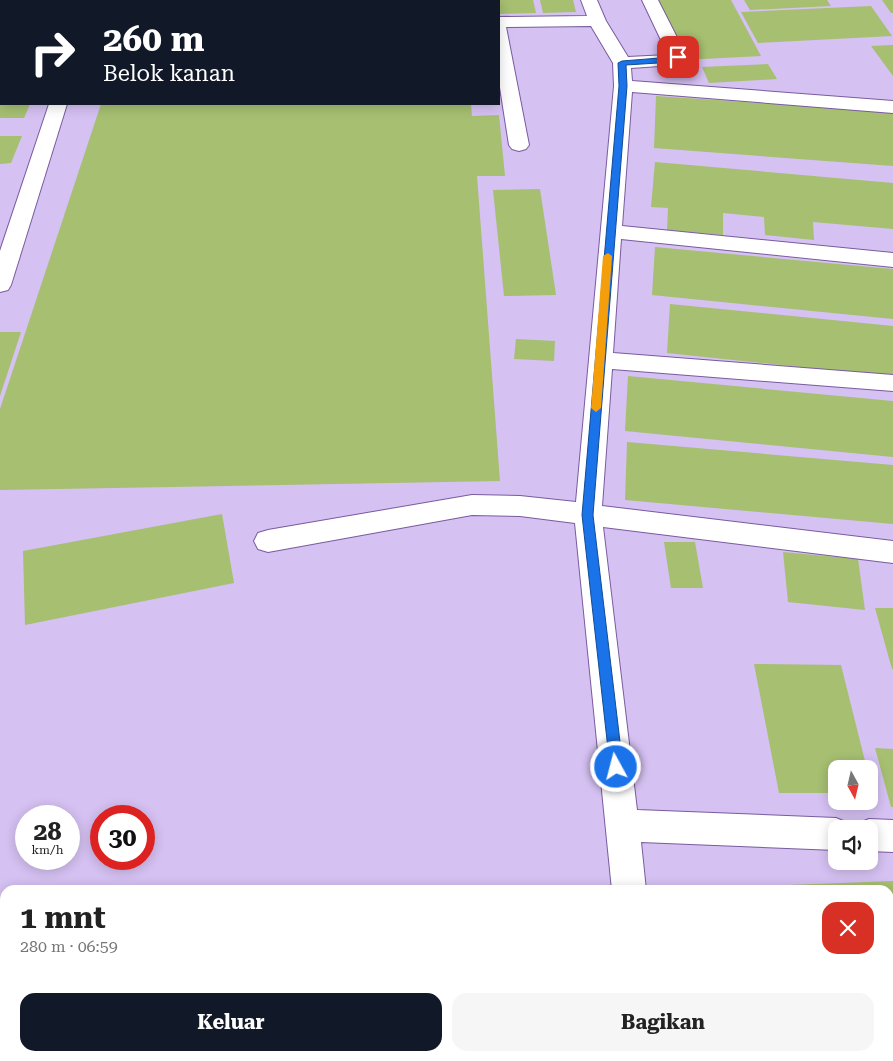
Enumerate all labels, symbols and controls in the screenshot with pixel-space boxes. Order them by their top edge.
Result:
text: 260 m [103,19,204,60]
icon: right [20,20,85,85]
pin [657,36,699,78]
icon: arrive [664,43,692,71]
text: Belok kanan [103,61,235,86]
position arrow [589,740,641,792]
north arrow [828,760,878,810]
map controls [828,760,878,870]
speed limit sign: 30 [90,805,155,870]
text: 28 [33,817,62,846]
button: sound [828,820,878,870]
text: km/h [31,843,64,857]
text: 1 mnt [20,900,106,935]
button: close [822,902,874,954]
text: 280 m · 06:59 [20,937,118,956]
button: Keluar [20,993,442,1051]
button: Bagikan [452,993,874,1051]

